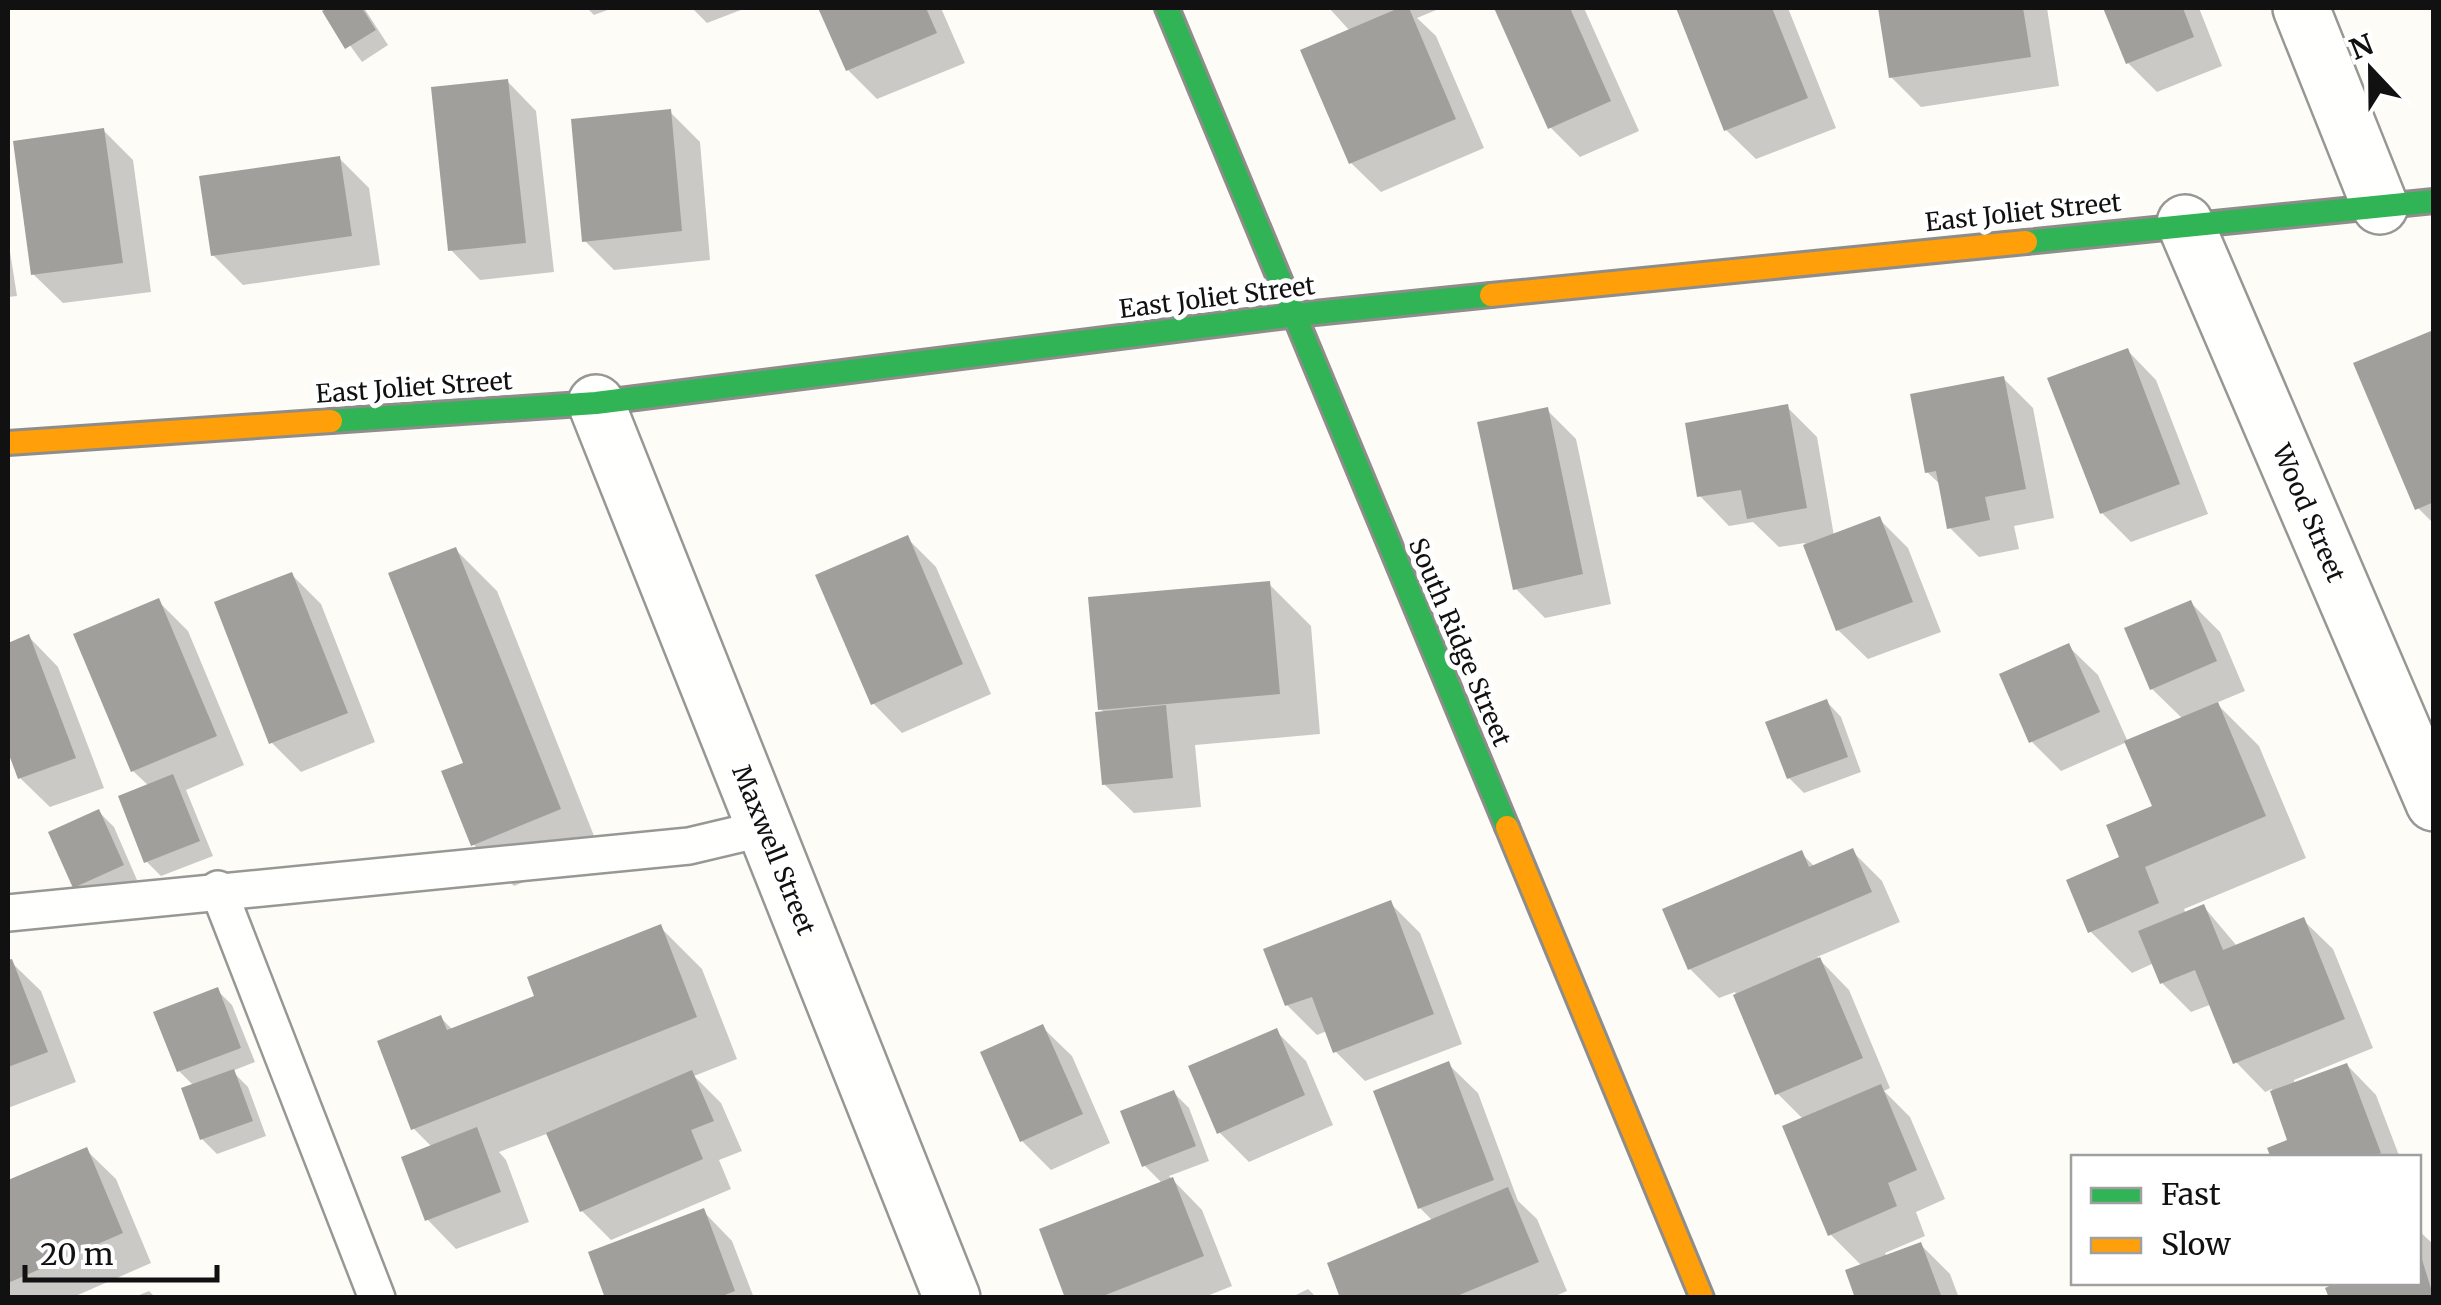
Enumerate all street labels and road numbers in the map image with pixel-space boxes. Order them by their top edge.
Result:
street label: East Joliet Street [1923,186,2123,238]
street label: East Joliet Street [1117,269,1317,325]
street label: East Joliet Street [315,364,514,410]
street label: Wood Street [2265,438,2352,587]
street label: South Ridge Street [1402,533,1518,751]
street label: Maxwell Street [725,760,823,940]

